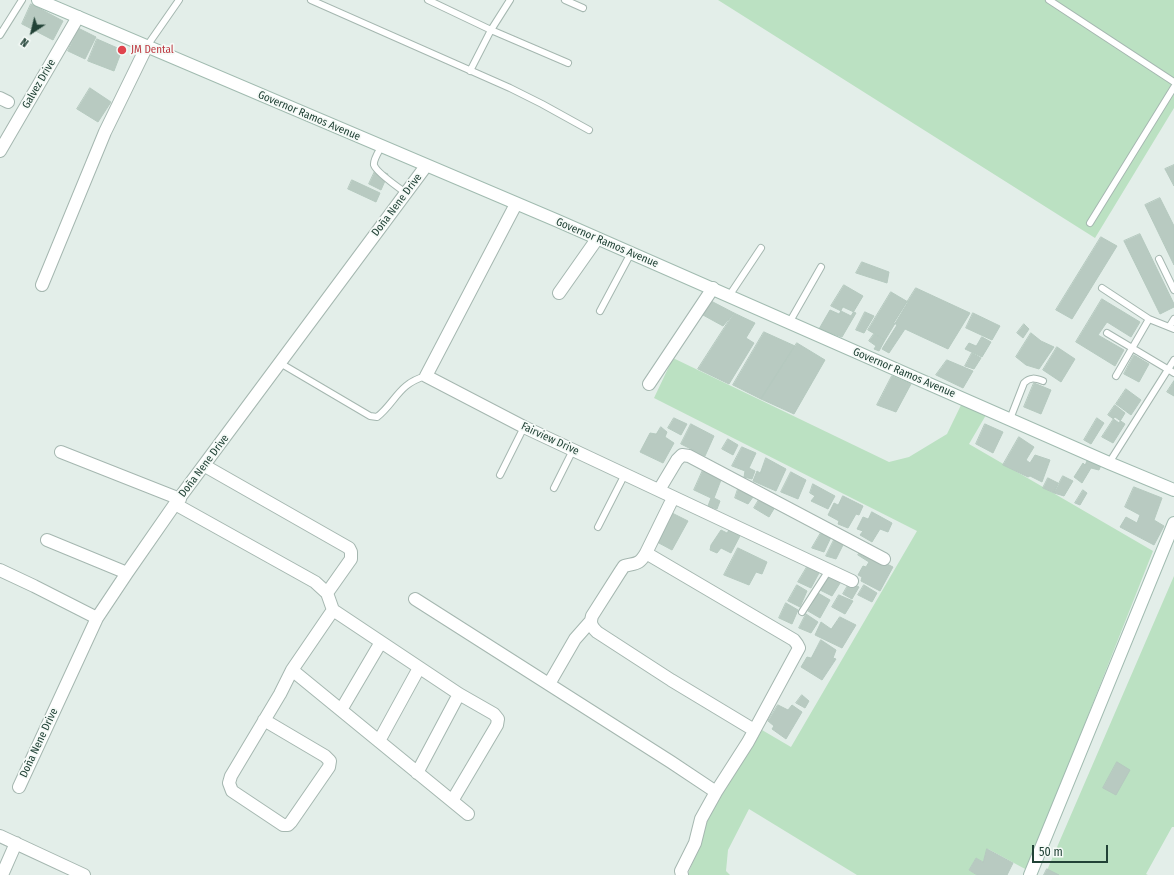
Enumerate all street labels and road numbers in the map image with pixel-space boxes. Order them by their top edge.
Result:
street label: Galvez Drive [20,57,58,111]
street label: Governor Ramos Avenue [256,88,362,144]
street label: Doña Nene Drive [369,171,425,239]
street label: Governor Ramos Avenue [554,215,660,271]
street label: Governor Ramos Avenue [851,345,957,401]
street label: Fairview Drive [519,420,581,458]
street label: Doña Nene Drive [176,432,232,500]
street label: Doña Nene Drive [17,706,61,780]

